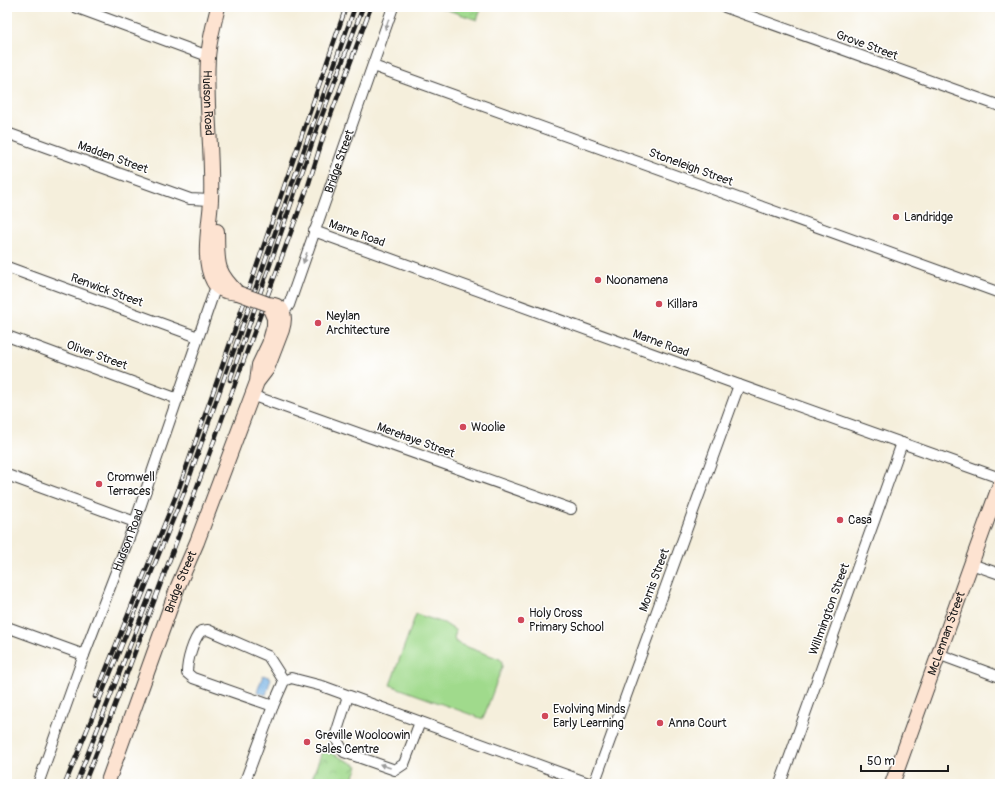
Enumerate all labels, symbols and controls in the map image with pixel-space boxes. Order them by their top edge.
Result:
one-way arrow [384,19,390,31]
street label: Grove Street [834,27,900,64]
street label: Hudson Road [199,70,217,136]
street label: Bridge Street [322,128,358,195]
street label: Madden Street [76,138,150,177]
street label: Stoneleigh Street [647,145,735,190]
place label: Landridge [904,210,953,225]
marker: Landridge [891,212,901,222]
street label: Marne Road [327,216,387,251]
one-way arrow [302,253,308,265]
street label: Renwick Street [69,270,145,311]
place label: Noonamena [606,273,668,288]
marker: Noonamena [593,275,603,285]
place label: Killara [667,297,698,312]
marker: Killara [654,299,664,309]
place label: Neylan Architecture [326,309,390,338]
marker: Neylan Architecture [313,318,323,328]
street label: Marne Road [631,326,691,361]
street label: Oliver Street [64,338,129,373]
street label: Merehaye Street [375,419,457,462]
place label: Woolie [471,420,505,435]
marker: Woolie [458,422,468,432]
place label: Cromwell Terraces [107,470,155,499]
marker: Cromwell Terraces [94,479,104,489]
street label: Hudson Road [110,507,147,574]
place label: Casa [848,513,872,528]
marker: Casa [835,515,845,525]
street label: Morris Street [636,546,673,614]
street label: Bridge Street [162,548,200,615]
street label: Willmington Street [806,561,853,657]
street label: McLennan Street [925,590,969,678]
place label: Holy Cross Primary School [529,606,604,635]
marker: Holy Cross Primary School [516,615,526,625]
place label: Evolving Minds Early Learning [553,702,626,731]
marker: Evolving Minds Early Learning [540,711,550,721]
place label: Anna Court [668,716,727,731]
marker: Anna Court [655,718,665,728]
place label: Greville Wooloowin Sales Centre [315,728,411,757]
marker: Greville Wooloowin Sales Centre [302,737,312,747]
scale bar [861,747,948,773]
text: 50 m [867,754,895,769]
one-way arrow [379,763,391,769]

